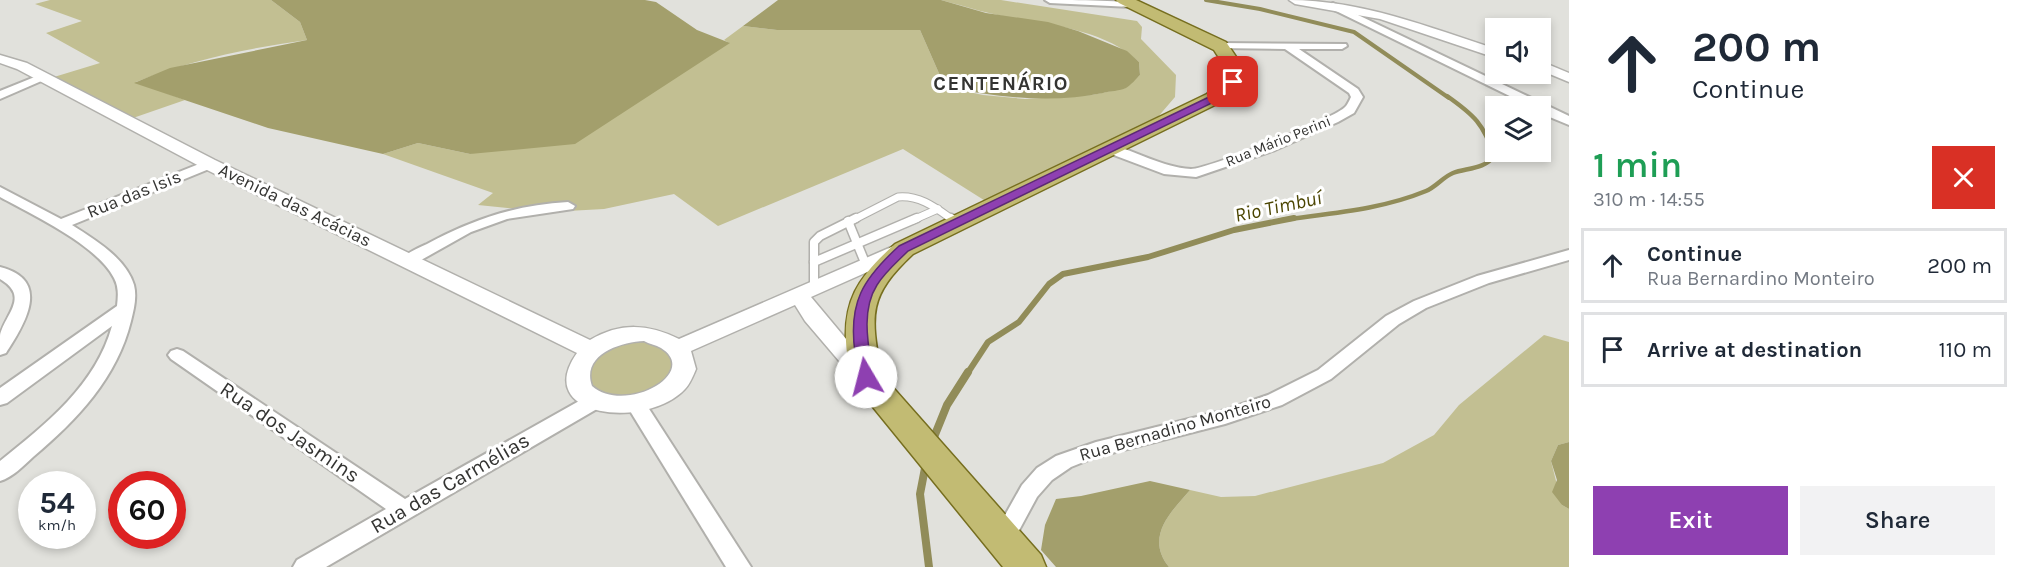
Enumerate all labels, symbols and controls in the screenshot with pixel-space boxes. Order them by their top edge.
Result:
map controls [1485,18,1551,162]
button: sound [1485,18,1551,84]
text: 200 m [1692,22,1821,72]
icon: ahead [1593,24,1671,102]
pin [1207,56,1258,107]
icon: arrive [1216,65,1249,98]
district label: CENTENÁRIO [933,70,1069,95]
text: Continue [1692,73,1804,105]
button: layers [1485,96,1551,162]
street label: Rua Mário Perini [1223,112,1333,170]
text: 1 min [1593,144,1682,186]
button: close [1932,146,1995,209]
street label: Avenida das Acácias [215,158,375,252]
street label: Rua das Isis [84,165,184,223]
water label: Rio Timbuí [1232,185,1326,227]
text: 310 m · 14:55 [1593,188,1705,211]
text: Continue [1647,241,1742,267]
icon: ahead [1596,249,1629,282]
text: 200 m [1927,253,1992,279]
text: Rua Bernardino Monteiro [1647,267,1875,290]
icon: arrive [1596,333,1629,366]
text: Arrive at destination [1647,337,1862,363]
text: 110 m [1939,337,1992,363]
position arrow [834,345,898,409]
street label: Rua dos Jasmins [216,377,364,487]
street label: Rua Bernadino Monteiro [1077,390,1273,466]
street label: Rua das Carmélias [366,428,534,538]
speed limit sign: 60 [108,471,186,549]
text: 54 [39,485,75,521]
button: Exit [1593,486,1788,555]
button: Share [1800,486,1995,555]
text: km/h [38,516,76,534]

